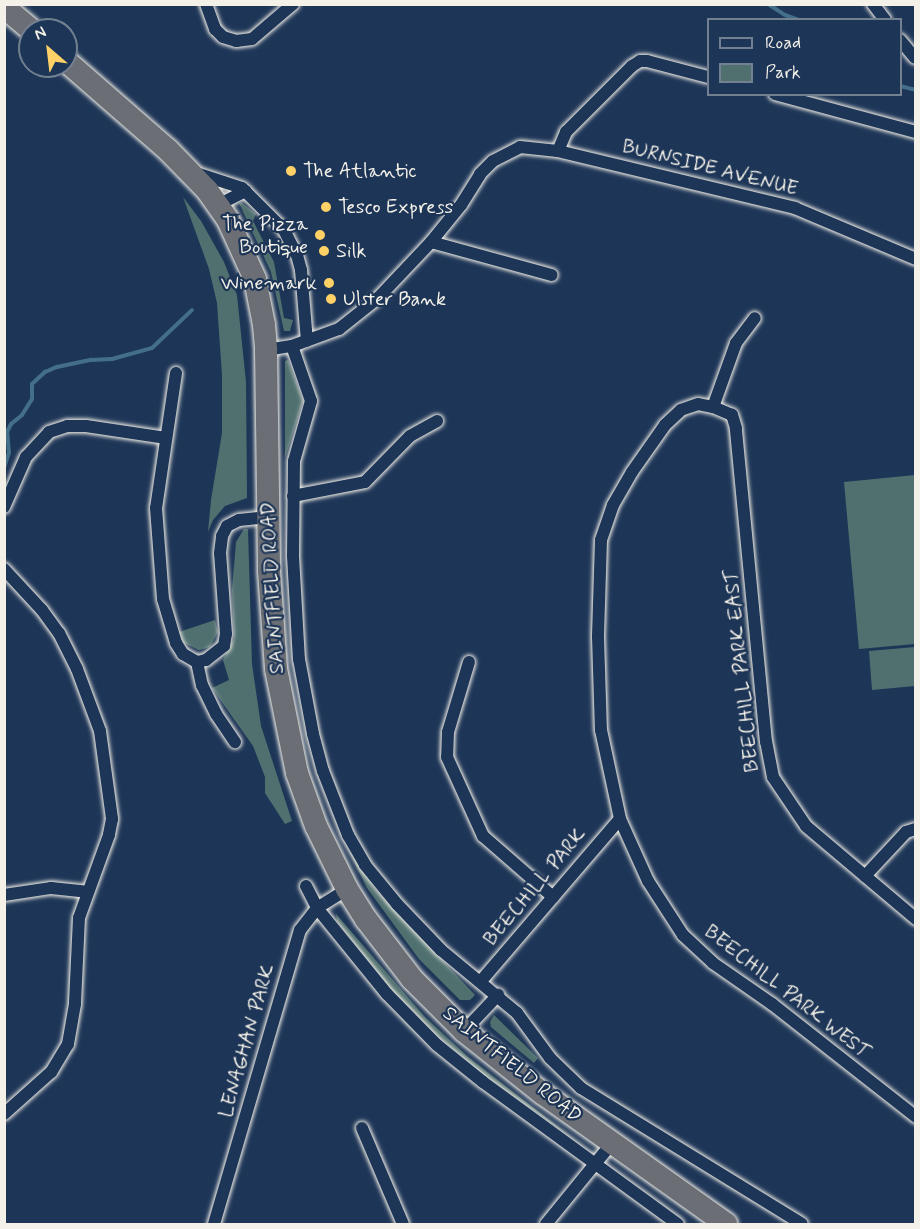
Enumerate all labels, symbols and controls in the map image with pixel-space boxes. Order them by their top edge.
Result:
north arrow [18,18,78,78]
legend [707,18,902,96]
text: N [31,22,50,45]
text: Road [765,31,801,55]
text: Park [765,61,801,85]
street label: BURNSIDE AVENUE [620,135,800,201]
place label: The Atlantic [303,159,415,183]
marker: The Atlantic [284,164,298,178]
place label: Tesco Express [338,195,454,219]
marker: Tesco Express [319,200,333,214]
place label: The Pizza Boutique [226,212,308,259]
marker: The Pizza Boutique [313,228,327,242]
place label: Silk [336,239,366,263]
marker: Silk [317,244,331,258]
place label: Winemark [221,271,317,295]
marker: Winemark [322,276,336,290]
place label: Ulster Bank [343,287,443,311]
marker: Ulster Bank [324,292,338,306]
street label: SAINTFIELD ROAD [257,501,289,675]
street label: BEECHILL PARK EAST [720,572,764,770]
street label: BEECHILL PARK [480,824,590,950]
street label: BEECHILL PARK WEST [700,920,874,1064]
street label: LENAGHAN PARK [214,963,280,1119]
street label: SAINTFIELD ROAD [438,1001,586,1129]

